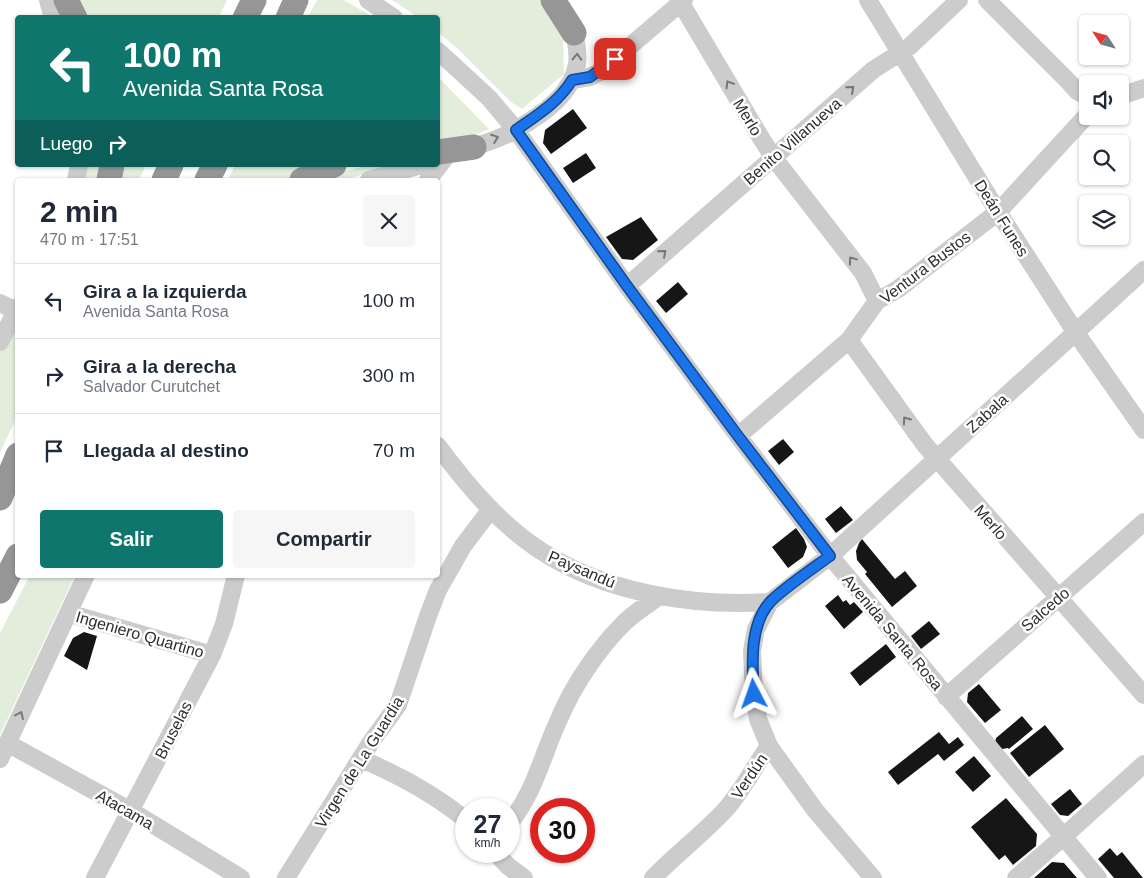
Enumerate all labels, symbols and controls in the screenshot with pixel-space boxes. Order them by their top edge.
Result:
north arrow [1079,15,1129,65]
map controls [1079,15,1129,245]
icon: left [40,35,105,100]
text: 100 m [123,35,222,74]
pin [594,38,636,80]
icon: arrive [601,45,629,73]
one-way arrow [571,53,582,61]
button: sound [1079,75,1129,125]
text: Avenida Santa Rosa [123,76,323,101]
one-way arrow [725,80,735,89]
one-way arrow [846,86,855,95]
street label: Benito Villanueva [740,94,845,188]
street label: Merlo [730,96,765,139]
icon: right [103,130,131,158]
text: Luego [40,133,93,154]
one-way arrow [490,134,499,145]
button: search [1079,135,1129,185]
street label: Deán Funes [971,177,1032,260]
text: 2 min [40,195,118,228]
button: close [363,195,415,247]
button: layers [1079,195,1129,245]
street label: Ventura Bustos [877,228,974,307]
text: 470 m · 17:51 [40,231,139,248]
one-way arrow [658,250,667,259]
one-way arrow [850,257,858,266]
text: Gira a la izquierda [83,281,247,302]
icon: left [40,287,68,315]
text: 100 m [362,290,415,311]
text: Avenida Santa Rosa [83,303,229,320]
text: Gira a la derecha [83,356,236,377]
icon: right [40,362,68,390]
text: 300 m [362,365,415,386]
text: Salvador Curutchet [83,378,220,395]
street label: Zabala [963,391,1011,436]
one-way arrow [903,416,912,426]
icon: arrive [40,437,68,465]
text: Llegada al destino [83,440,249,461]
text: 70 m [373,440,415,461]
street label: Merlo [971,502,1010,543]
button: Salir [40,510,223,568]
button: Compartir [233,510,415,568]
street label: Paysandú [546,548,618,591]
street label: Avenida Santa Rosa [839,571,946,694]
street label: Salcedo [1018,584,1073,635]
street label: Ingeniero Quartino [74,608,206,661]
position arrow [727,667,779,719]
street label: Virgen de La Guardia [312,693,407,831]
street label: Bruselas [152,699,195,762]
one-way arrow [14,711,24,720]
street label: Verdún [728,751,771,802]
street label: Atacama [93,786,156,833]
speed limit sign: 30 [530,798,595,863]
text: 27 [474,810,501,838]
text: km/h [474,836,501,850]

